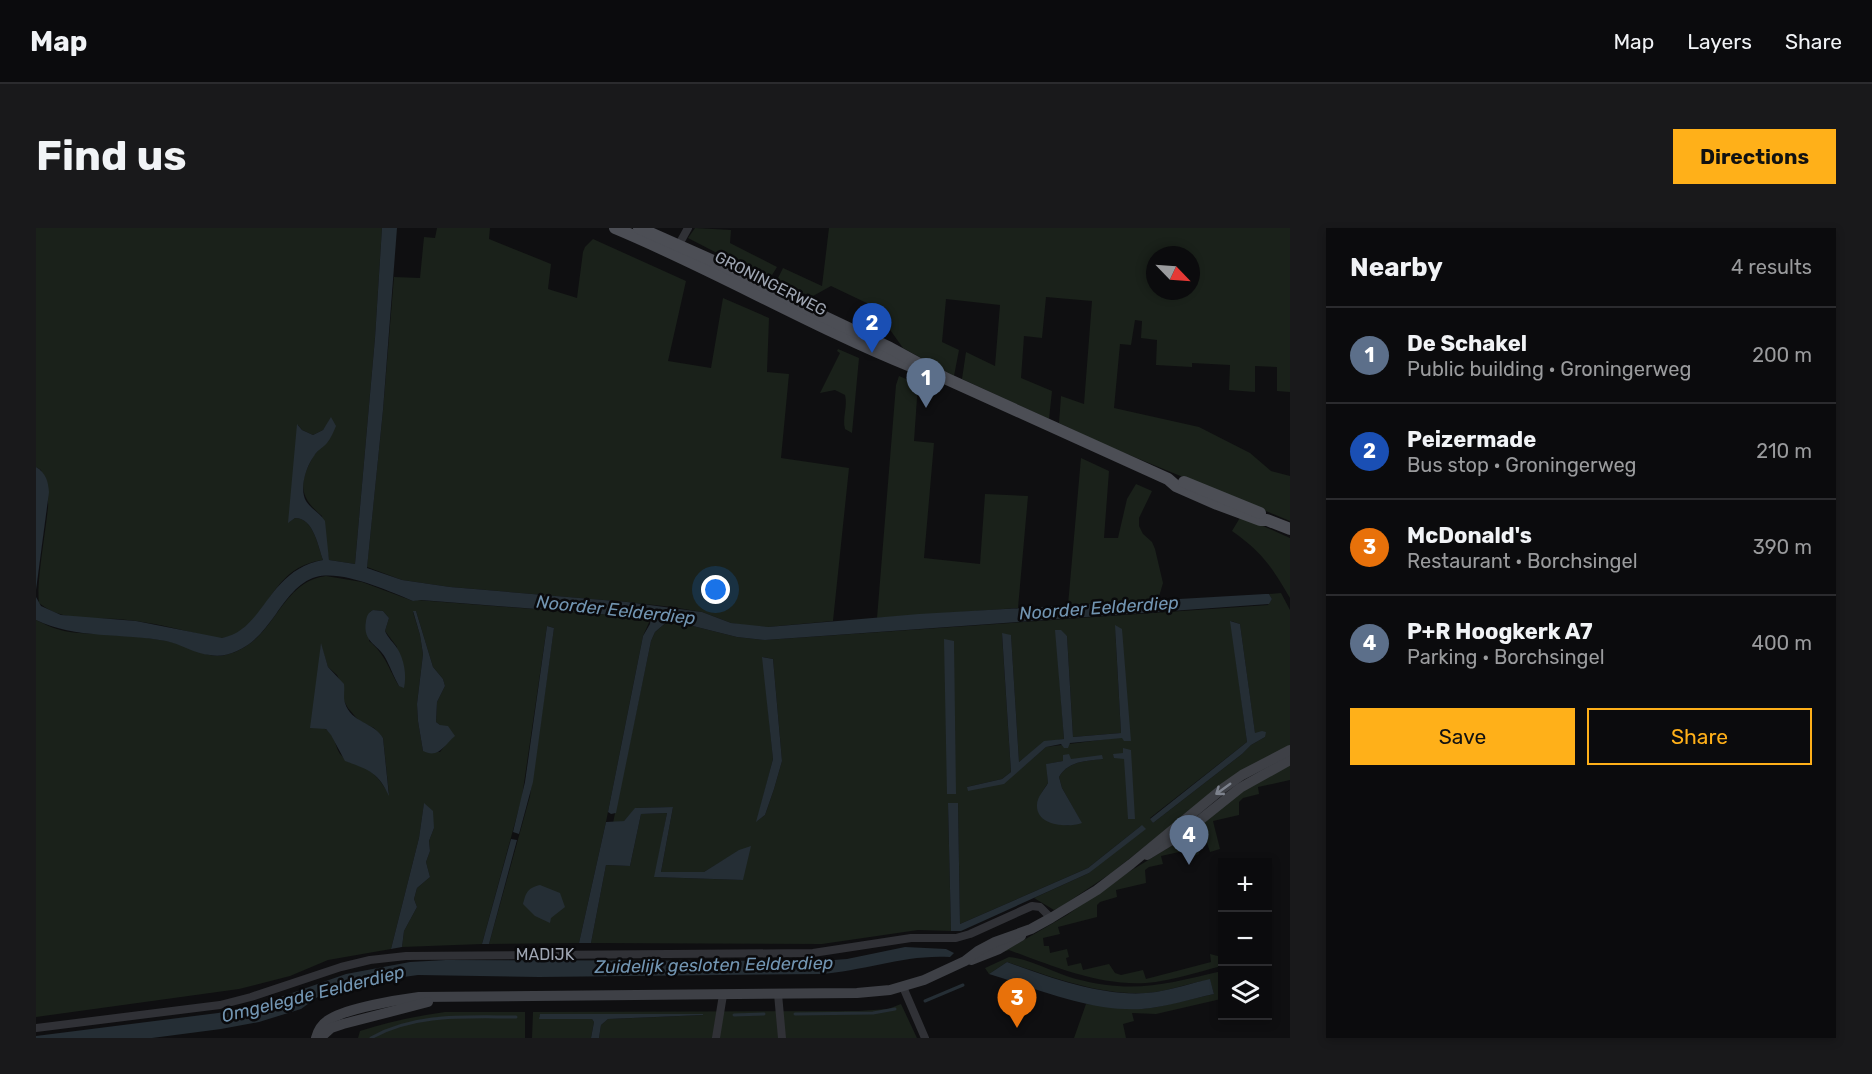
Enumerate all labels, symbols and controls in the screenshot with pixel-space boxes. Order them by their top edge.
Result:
text: Map [30,25,87,58]
text: Map [1613,29,1654,54]
text: Layers [1687,29,1752,54]
text: Share [1785,29,1842,54]
button: Directions [1673,129,1836,184]
text: Find us [36,131,187,181]
north arrow [1146,246,1200,300]
street label: GRONINGERWEG [712,247,830,320]
text: Nearby [1350,252,1443,283]
text: 4 results [1731,255,1812,279]
pin: 2 [852,304,892,353]
text: De Schakel [1407,330,1527,357]
text: 1 [1365,343,1374,367]
text: 200 m [1752,343,1812,367]
text: Public building · Groningerweg [1407,357,1692,381]
pin: 1 [906,358,946,408]
text: Peizermade [1407,426,1536,453]
text: 2 [1363,439,1376,463]
text: 210 m [1756,439,1812,463]
text: Bus stop · Groningerweg [1407,453,1637,477]
text: McDonald's [1407,522,1532,549]
text: 3 [1363,535,1376,559]
text: 390 m [1753,535,1812,559]
text: Restaurant · Borchsingel [1407,549,1638,573]
your location [701,575,730,604]
water label: Noorder Eelderdiep [535,591,697,629]
water label: Noorder Eelderdiep [1018,591,1180,625]
text: P+R Hoogkerk A7 [1407,618,1593,645]
text: 4 [1363,631,1376,655]
text: 400 m [1752,631,1812,655]
text: Parking · Borchsingel [1407,645,1605,669]
button: Save [1350,708,1575,765]
button: Share [1587,708,1812,765]
one-way arrow [1215,783,1231,795]
pin: 4 [1170,816,1208,865]
map controls [1218,858,1272,1020]
button: + [1218,858,1272,912]
button: − [1218,912,1272,966]
street label: MADIJK [516,945,575,964]
water label: Zuidelijk gesloten Eelderdiep [593,952,834,978]
water label: Omgelegde Eelderdiep [219,961,407,1027]
button: layers [1218,966,1272,1020]
pin: 3 [998,978,1036,1028]

